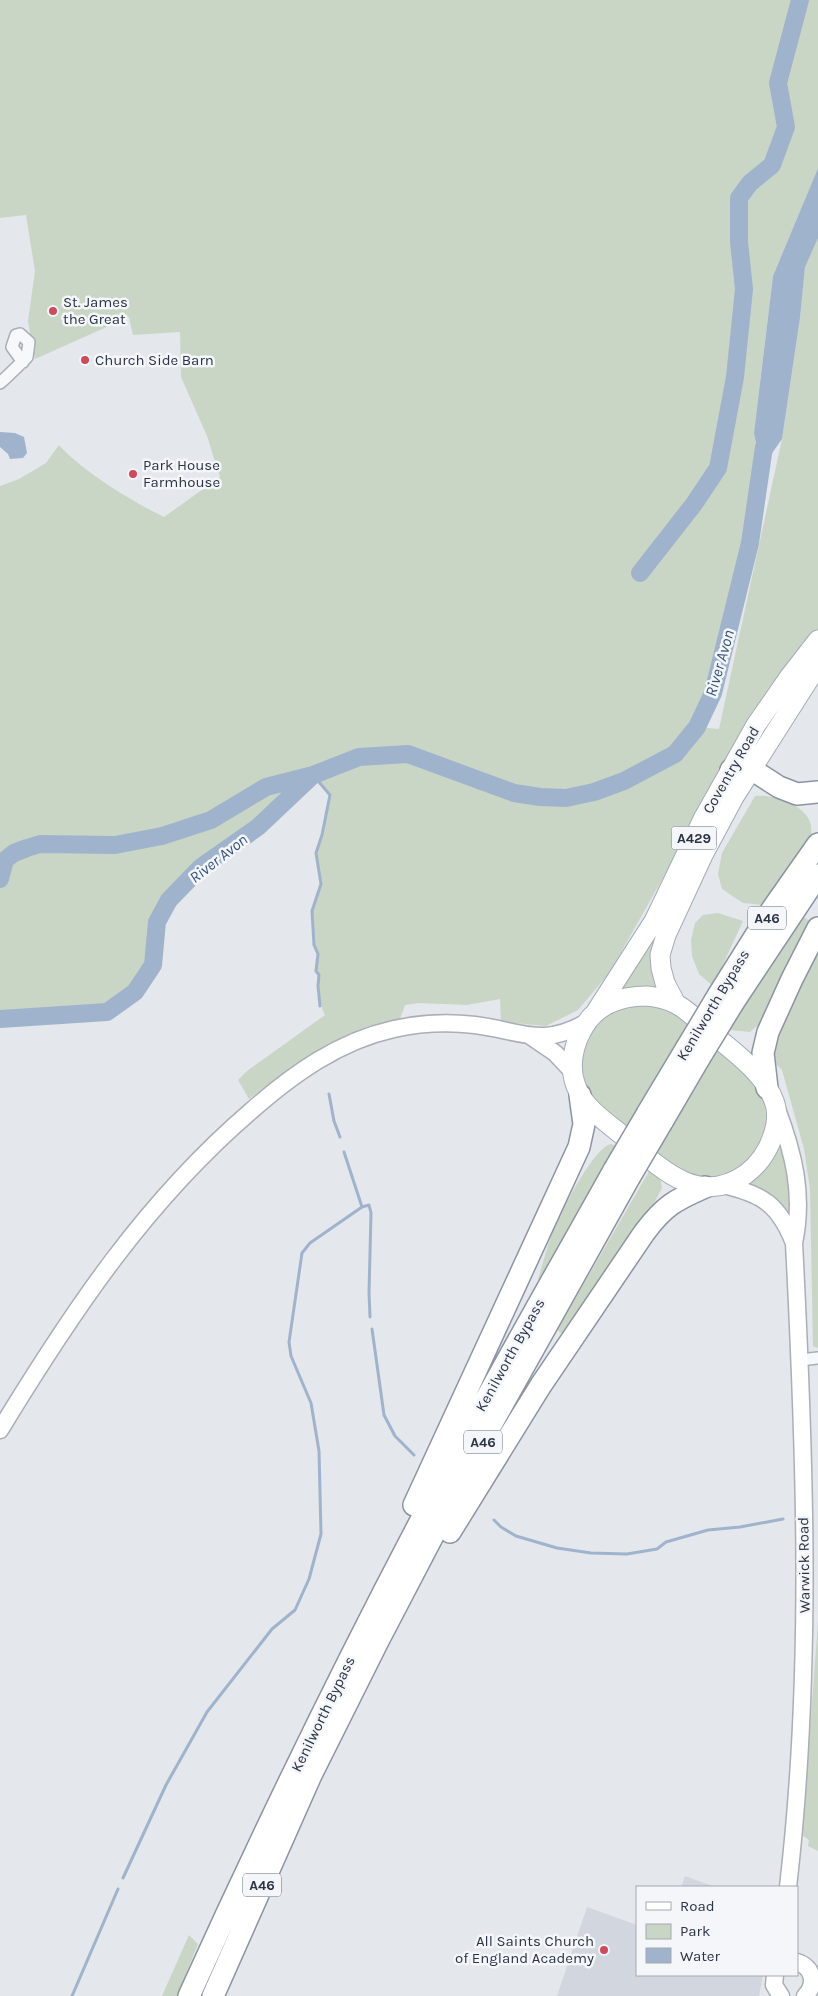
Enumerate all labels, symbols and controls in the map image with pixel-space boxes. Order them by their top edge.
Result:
place label: St. James the Great [63,293,128,328]
marker: St. James the Great [47,305,59,317]
place label: Church Side Barn [95,351,214,369]
marker: Church Side Barn [79,354,91,366]
place label: Park House Farmhouse [143,456,220,491]
marker: Park House Farmhouse [127,468,139,480]
water label: River Avon [701,628,738,699]
street label: Coventry Road [699,723,763,817]
road number: A429 [672,826,716,850]
water label: River Avon [185,830,251,887]
road number: A46 [748,906,786,930]
street label: Kenilworth Bypass [673,946,753,1064]
street label: Kenilworth Bypass [471,1295,549,1415]
road number: A46 [464,1430,502,1454]
street label: Warwick Road [794,1517,814,1613]
street label: Kenilworth Bypass [287,1653,359,1775]
road number: A46 [243,1874,281,1896]
legend [636,1886,798,1976]
text: Road [680,1897,715,1915]
text: Park [680,1922,710,1940]
place label: All Saints Church of England Academy [455,1932,594,1967]
marker: All Saints Church of England Academy [598,1944,610,1956]
text: Water [680,1947,721,1965]

